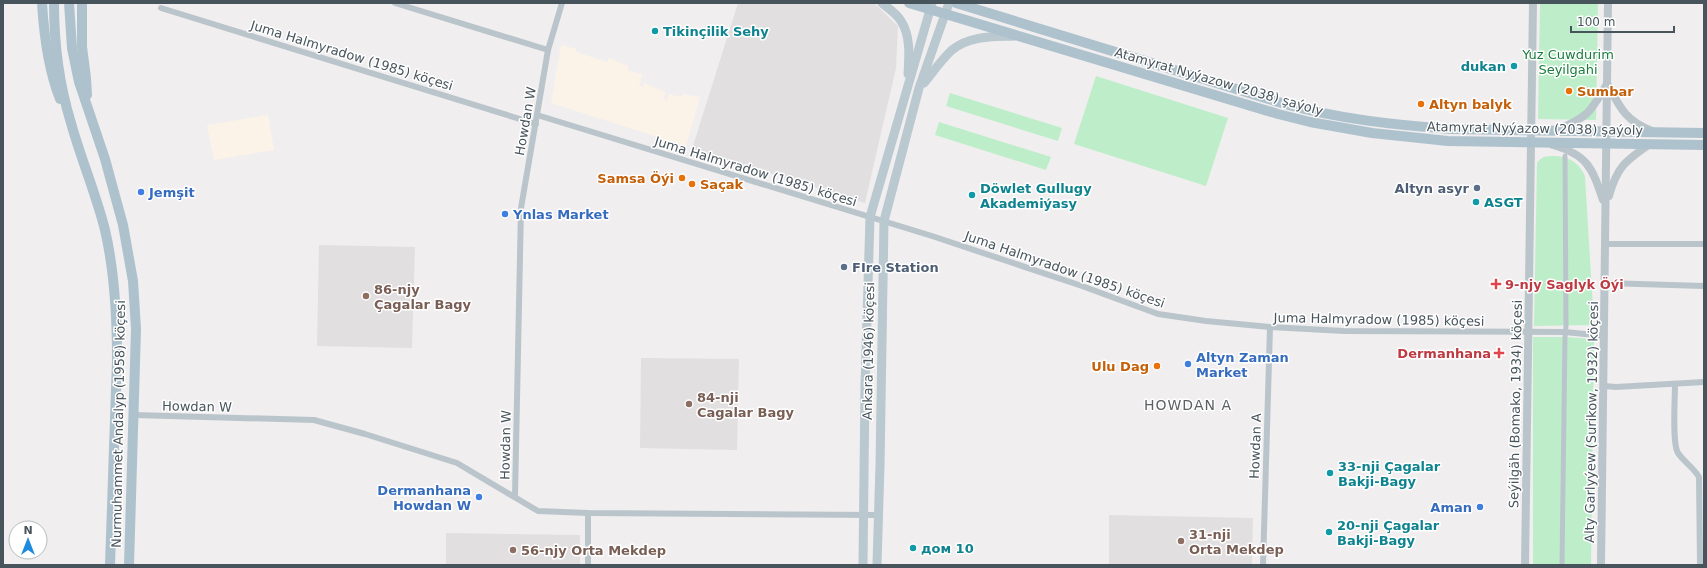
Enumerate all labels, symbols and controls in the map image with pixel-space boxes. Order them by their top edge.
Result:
scale bar [1571,8,1674,34]
text: 100 m [1577,15,1615,29]
street label: Juma Halmyradow (1985) köçesi [248,17,455,93]
place label: Tikinçilik Sehy [663,24,769,39]
marker: Tikinçilik Sehy [650,26,660,36]
street label: Atamyrat Nyýazow (2038) şaýoly [1113,44,1325,119]
park label: Yuz Cuwdurim Seyilgahi [1521,47,1614,77]
place label: dukan [1461,59,1506,74]
marker: dukan [1509,61,1519,71]
place label: Sumbar [1577,84,1634,99]
street label: Howdan W [512,85,539,157]
marker: Sumbar [1564,86,1574,96]
place label: Altyn balyk [1429,97,1512,112]
marker: Altyn balyk [1416,99,1426,109]
street label: Atamyrat Nyýazow (2038) şaýoly [1427,119,1644,138]
street label: Juma Halmyradow (1985) köçesi [652,133,859,209]
place label: Samsa Öýi [597,171,674,186]
marker: Samsa Öýi [677,173,687,183]
place label: Saçak [700,177,744,192]
marker: Saçak [687,179,697,189]
place label: Döwlet Gullugy Akademiýasy [980,181,1092,211]
place label: Altyn asyr [1395,181,1470,196]
marker: Altyn asyr [1472,183,1482,193]
place label: Jemşit [148,185,195,200]
marker: Jemşit [136,187,146,197]
marker: Döwlet Gullugy Akademiýasy [967,190,977,200]
place label: ASGT [1484,195,1523,210]
marker: ASGT [1471,197,1481,207]
place label: Ynlas Market [512,207,609,222]
marker: Ynlas Market [500,209,510,219]
street label: Juma Halmyradow (1985) köçesi [962,228,1167,311]
place label: FIre Station [852,260,939,275]
marker: FIre Station [839,262,849,272]
place label: 9-njy Saglyk Öýi [1505,277,1624,292]
marker: 9-njy Saglyk Öýi [1490,278,1502,290]
place label: 86-njy Çagalar Bagy [374,282,472,312]
street label: Ankara (1946) köçesi [860,282,877,420]
marker: 86-njy Çagalar Bagy [361,291,371,301]
street label: Nurmuhammet Andalyp (1958) köçesi [109,300,128,548]
street label: Seýilgäh (Bomako, 1934) köçesi [1506,300,1525,508]
street label: Alty Garlyýew (Surikow, 1932) köçesi [1582,301,1601,543]
street label: Juma Halmyradow (1985) köçesi [1273,310,1484,329]
place label: Dermanhana [1397,346,1491,361]
marker: Dermanhana [1494,348,1504,358]
place label: Altyn Zaman Market [1196,350,1289,380]
place label: Ulu Dag [1091,359,1149,374]
marker: Altyn Zaman Market [1183,359,1193,369]
marker: Ulu Dag [1152,361,1162,371]
place label: 84-nji Cagalar Bagy [697,390,795,420]
district label: HOWDAN A [1144,397,1232,413]
street label: Howdan W [162,398,232,415]
marker: 84-nji Cagalar Bagy [684,399,694,409]
street label: Howdan W [497,410,514,480]
street label: Howdan A [1247,413,1264,479]
place label: 33-nji Çagalar Bakji-Bagy [1338,459,1441,489]
marker: 33-nji Çagalar Bakji-Bagy [1325,468,1335,478]
place label: Dermanhana Howdan W [377,483,471,513]
marker: Dermanhana Howdan W [474,492,484,502]
place label: Aman [1430,500,1472,515]
marker: Aman [1475,502,1485,512]
place label: 20-nji Çagalar Bakji-Bagy [1337,518,1440,548]
north arrow [8,520,48,560]
text: N [23,524,33,537]
place label: 31-nji Orta Mekdep [1189,527,1284,557]
marker: 20-nji Çagalar Bakji-Bagy [1324,527,1334,537]
marker: 31-nji Orta Mekdep [1176,536,1186,546]
place label: дом 10 [921,541,974,556]
place label: 56-njy Orta Mekdep [521,543,666,558]
marker: дом 10 [908,543,918,553]
marker: 56-njy Orta Mekdep [508,545,518,555]

